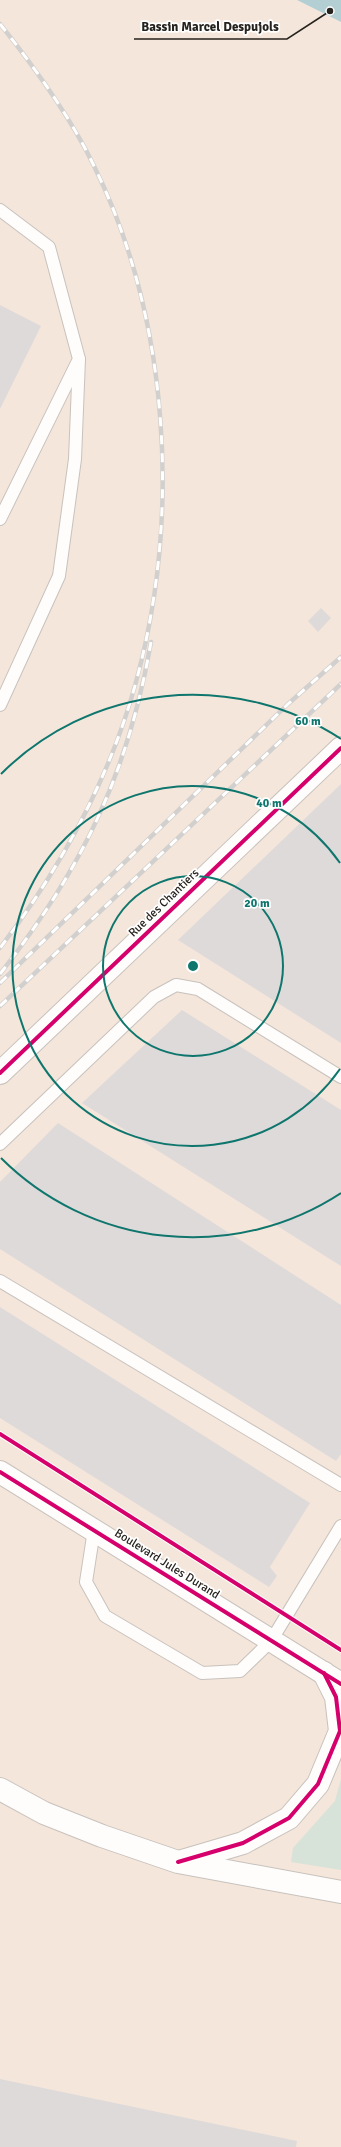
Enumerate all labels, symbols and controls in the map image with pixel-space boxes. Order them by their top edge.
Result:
callout: Bassin Marcel Despujols [134,14,287,39]
text: Bassin Marcel Despujols [141,19,279,35]
text: 60 m [295,714,321,729]
text: 40 m [256,796,282,811]
street label: Rue des Chantiers [126,866,202,940]
text: 20 m [244,896,270,911]
centre of rings [186,959,200,973]
street label: Boulevard Jules Durand [112,1526,222,1602]

